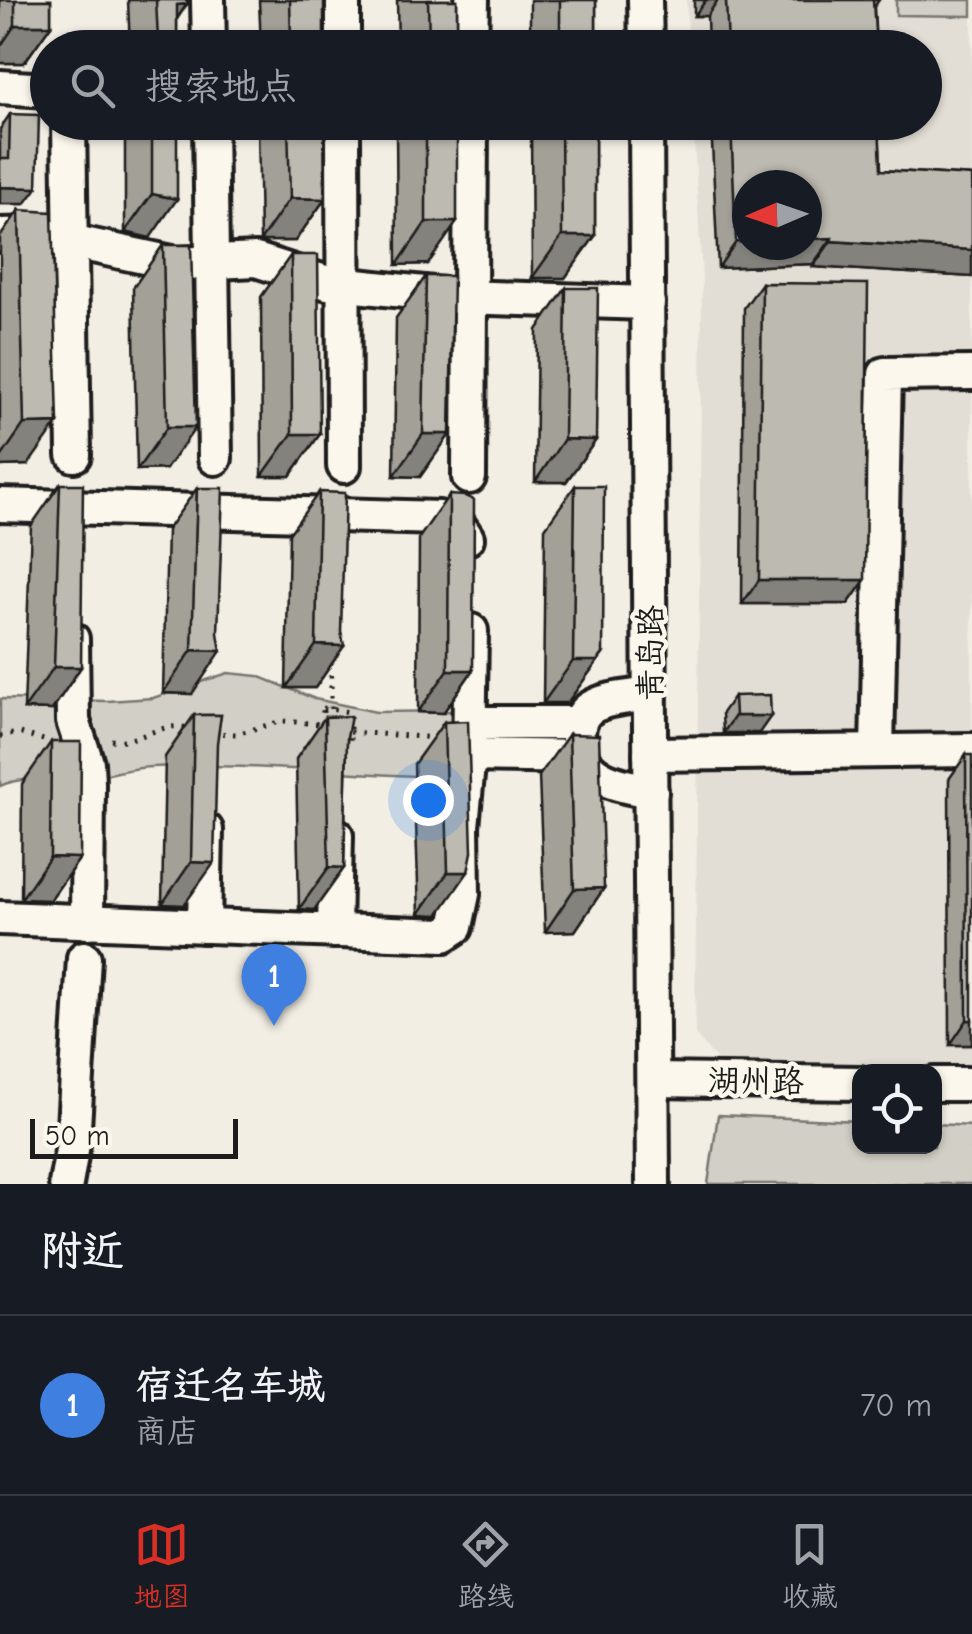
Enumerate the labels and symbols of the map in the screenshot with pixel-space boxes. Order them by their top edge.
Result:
north arrow [732,170,822,260]
street label: 青岛路 [632,605,669,701]
your location [403,775,454,826]
pin: 1 [242,944,306,1026]
street label: 湖州路 [708,1062,804,1100]
scale bar [30,1114,238,1158]

